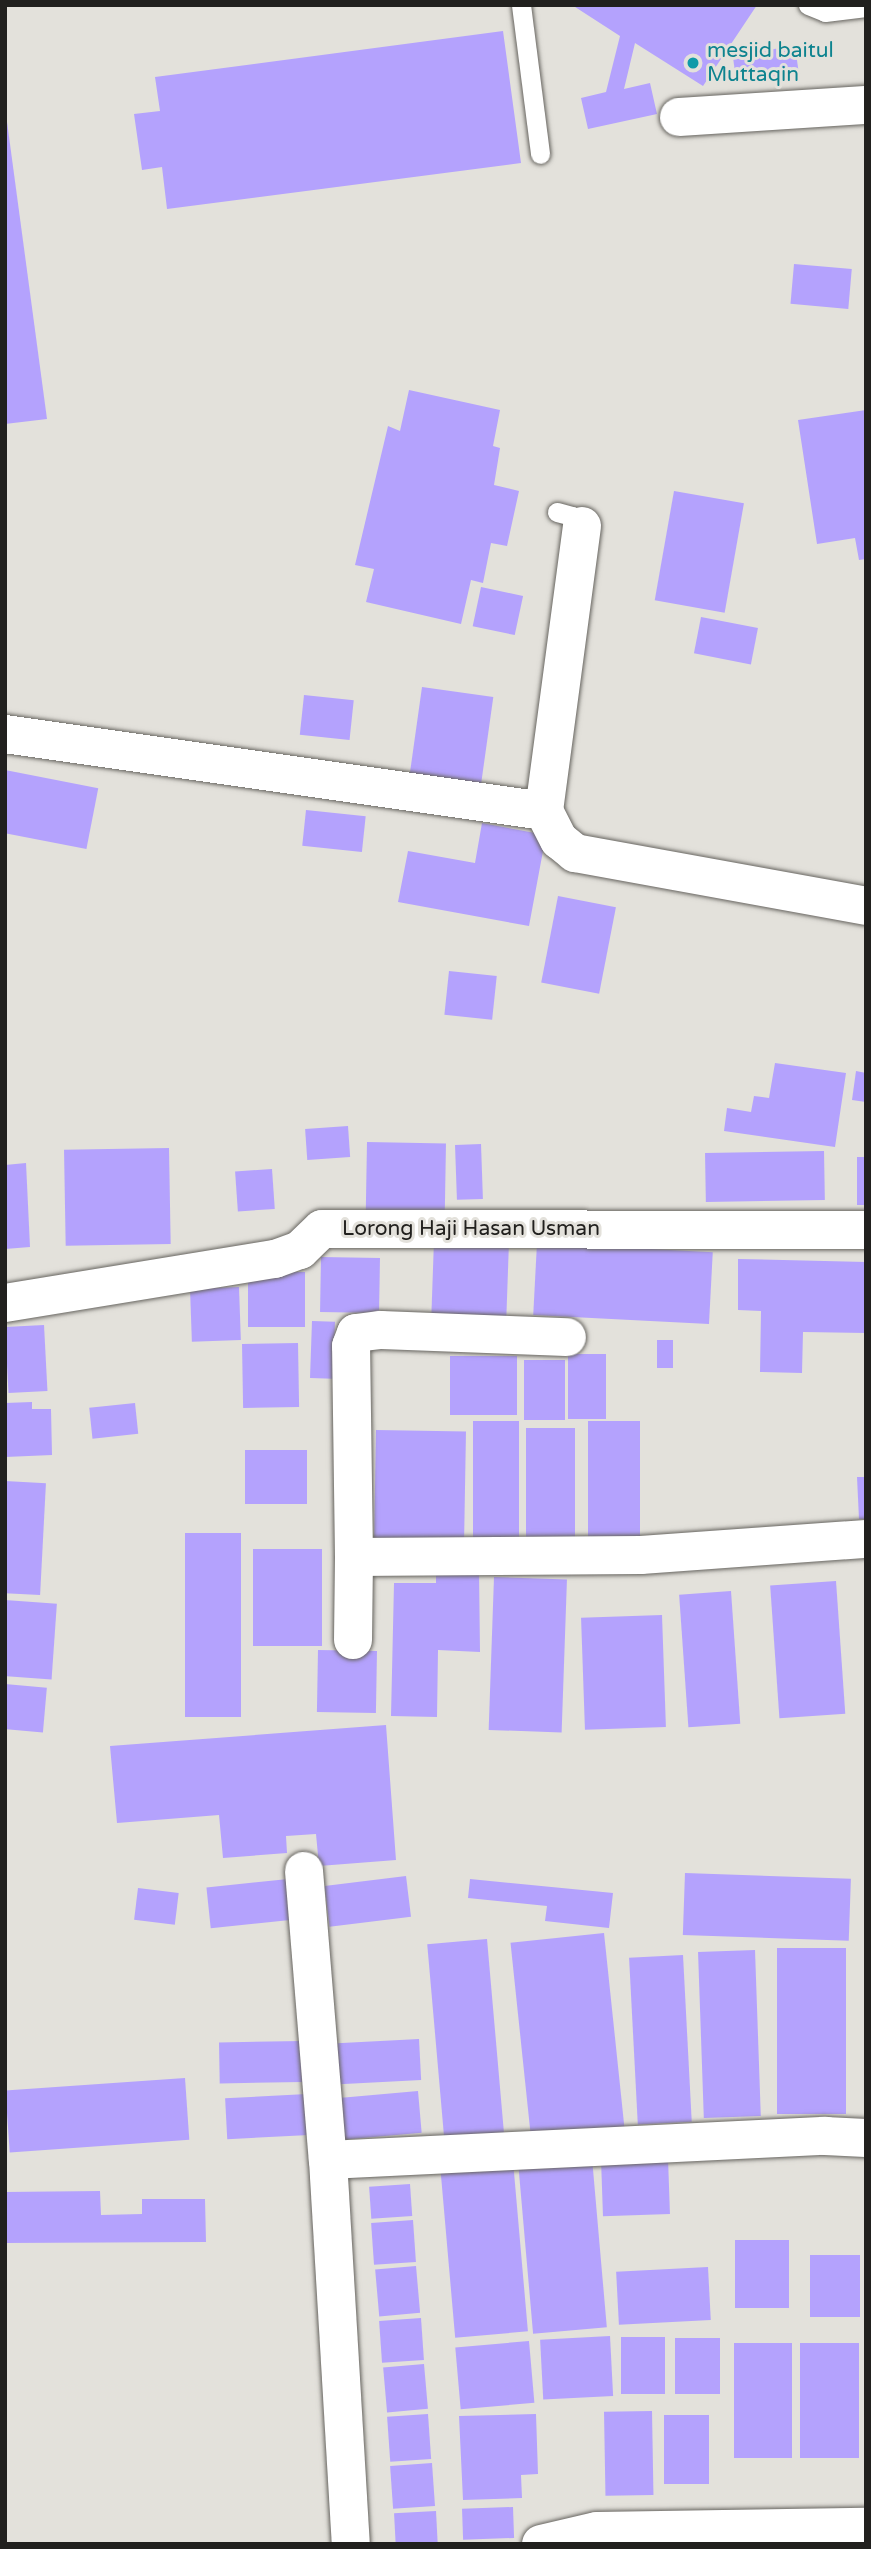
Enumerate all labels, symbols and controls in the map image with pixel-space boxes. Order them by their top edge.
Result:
place label: mesjid baitul Muttaqin [707,38,834,88]
marker: mesjid baitul Muttaqin [685,55,701,71]
street label: Lorong Haji Hasan Usman [342,1216,600,1242]

